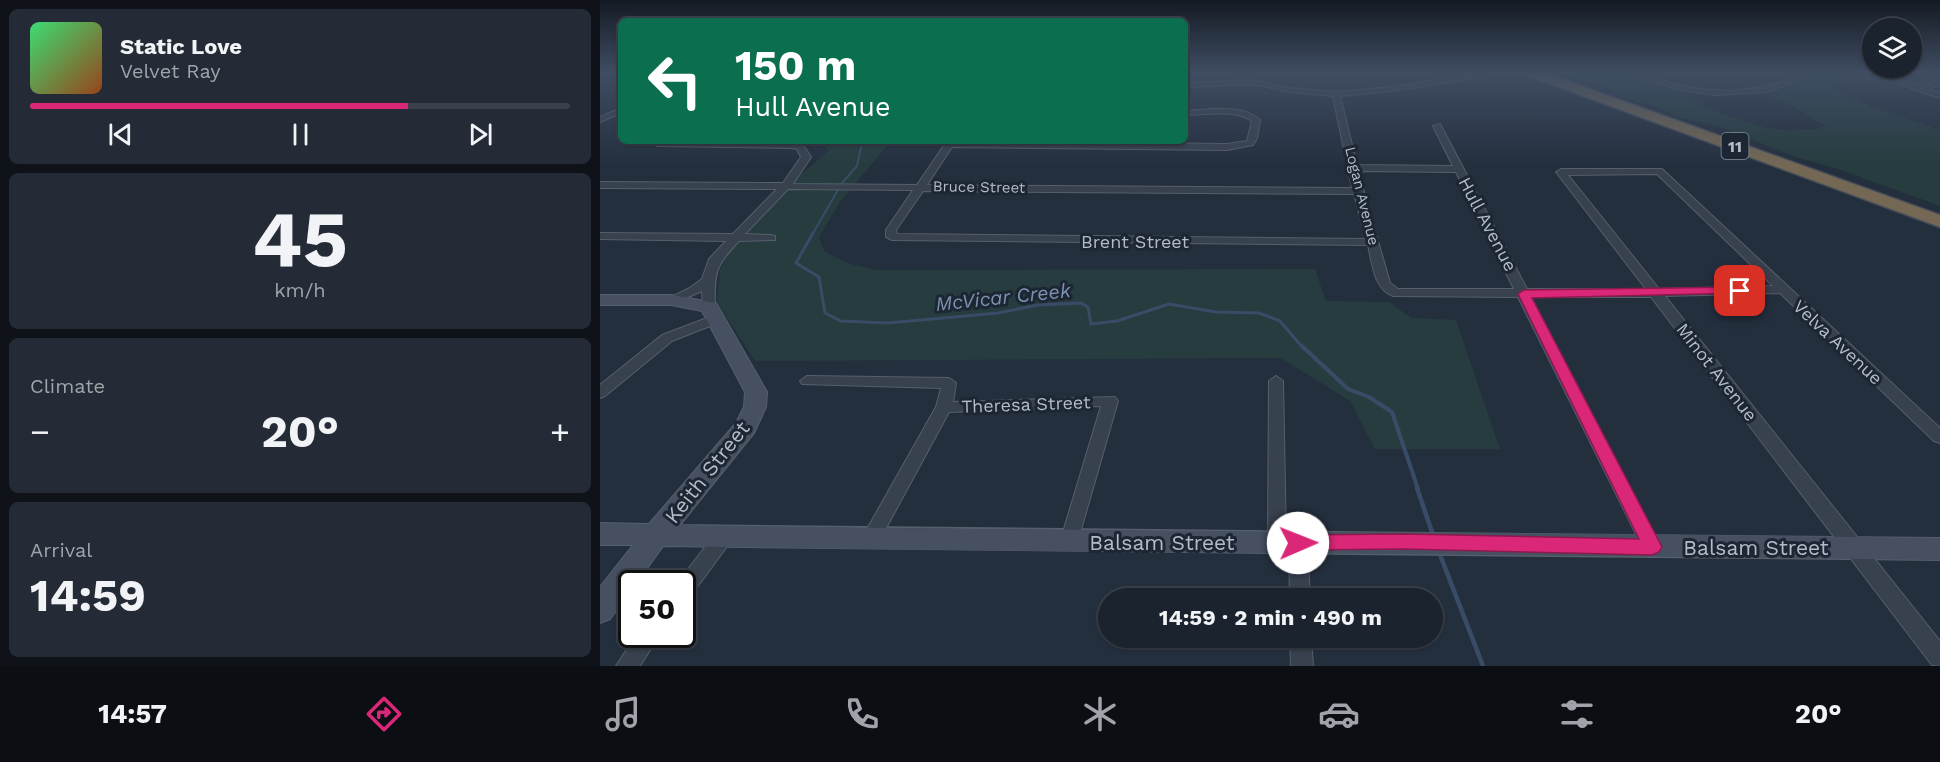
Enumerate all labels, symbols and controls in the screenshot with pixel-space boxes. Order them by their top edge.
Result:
map controls [1862,18,1922,78]
button: layers [1862,18,1922,78]
text: Static Love [120,34,242,59]
text: 150 m [735,41,856,90]
icon: left [636,42,714,120]
text: Velvet Ray [120,59,221,83]
text: Hull Avenue [735,91,890,123]
icon: previous [104,118,137,151]
icon: pause [284,118,317,151]
icon: next [464,118,497,151]
road number: 11 [1722,133,1748,159]
street label: Logan Avenue [1341,145,1383,247]
street label: Hull Avenue [1454,173,1522,275]
street label: Bruce Street [933,177,1026,197]
text: 45 [252,193,348,285]
street label: Brent Street [1081,231,1189,252]
pin [1714,265,1765,316]
icon: arrive [1723,274,1756,307]
text: km/h [274,278,326,302]
water label: McVicar Creek [934,278,1073,316]
street label: Velva Avenue [1789,295,1887,389]
street label: Minot Avenue [1672,319,1762,425]
text: Climate [30,374,105,398]
street label: Theresa Street [961,391,1091,417]
text: 20° [261,405,339,458]
text: − [30,412,50,451]
text: + [550,412,570,451]
street label: Keith Street [659,416,755,528]
position arrow [1266,511,1330,575]
street label: Balsam Street [1089,530,1235,555]
street label: Balsam Street [1683,535,1829,560]
text: Arrival [30,538,92,562]
text: 14:59 [30,569,146,622]
speed limit sign: 50 [618,570,696,648]
text: 14:59 · 2 min · 490 m [1159,605,1382,630]
icon: directions [363,693,405,735]
icon: music [602,693,644,735]
icon: phone [841,693,883,735]
icon: climate [1079,693,1121,735]
icon: car [1318,693,1360,735]
icon: filters [1556,693,1598,735]
text: 14:57 [98,698,167,730]
text: 20° [1795,698,1842,730]

